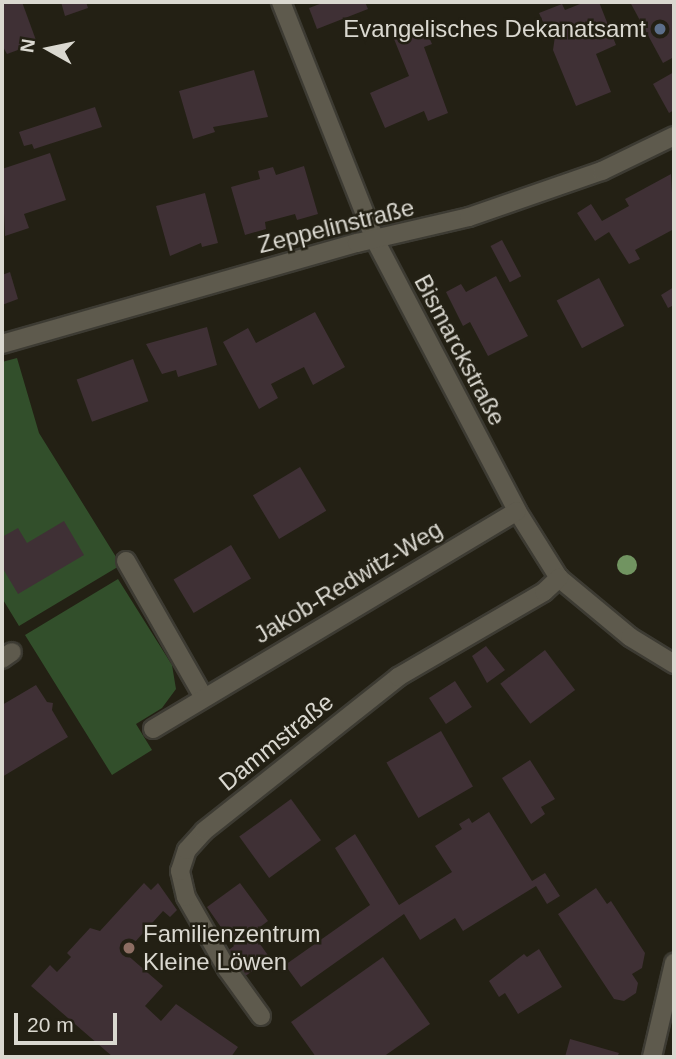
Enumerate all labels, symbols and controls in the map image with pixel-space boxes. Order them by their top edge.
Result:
north arrow [14,14,84,84]
place label: Evangelisches Dekanatsamt [343,15,646,43]
marker: Evangelisches Dekanatsamt [652,21,668,37]
text: N [16,37,39,54]
street label: Zeppelinstraße [255,193,417,259]
street label: Bismarckstraße [408,270,512,430]
street label: Jakob-Redwitz-Weg [249,514,447,650]
street label: Dammstraße [213,687,339,797]
place label: Familienzentrum Kleine Löwen [143,920,320,976]
marker: Familienzentrum Kleine Löwen [121,940,137,956]
scale bar [18,1000,121,1044]
text: 20 m [27,1013,74,1036]

